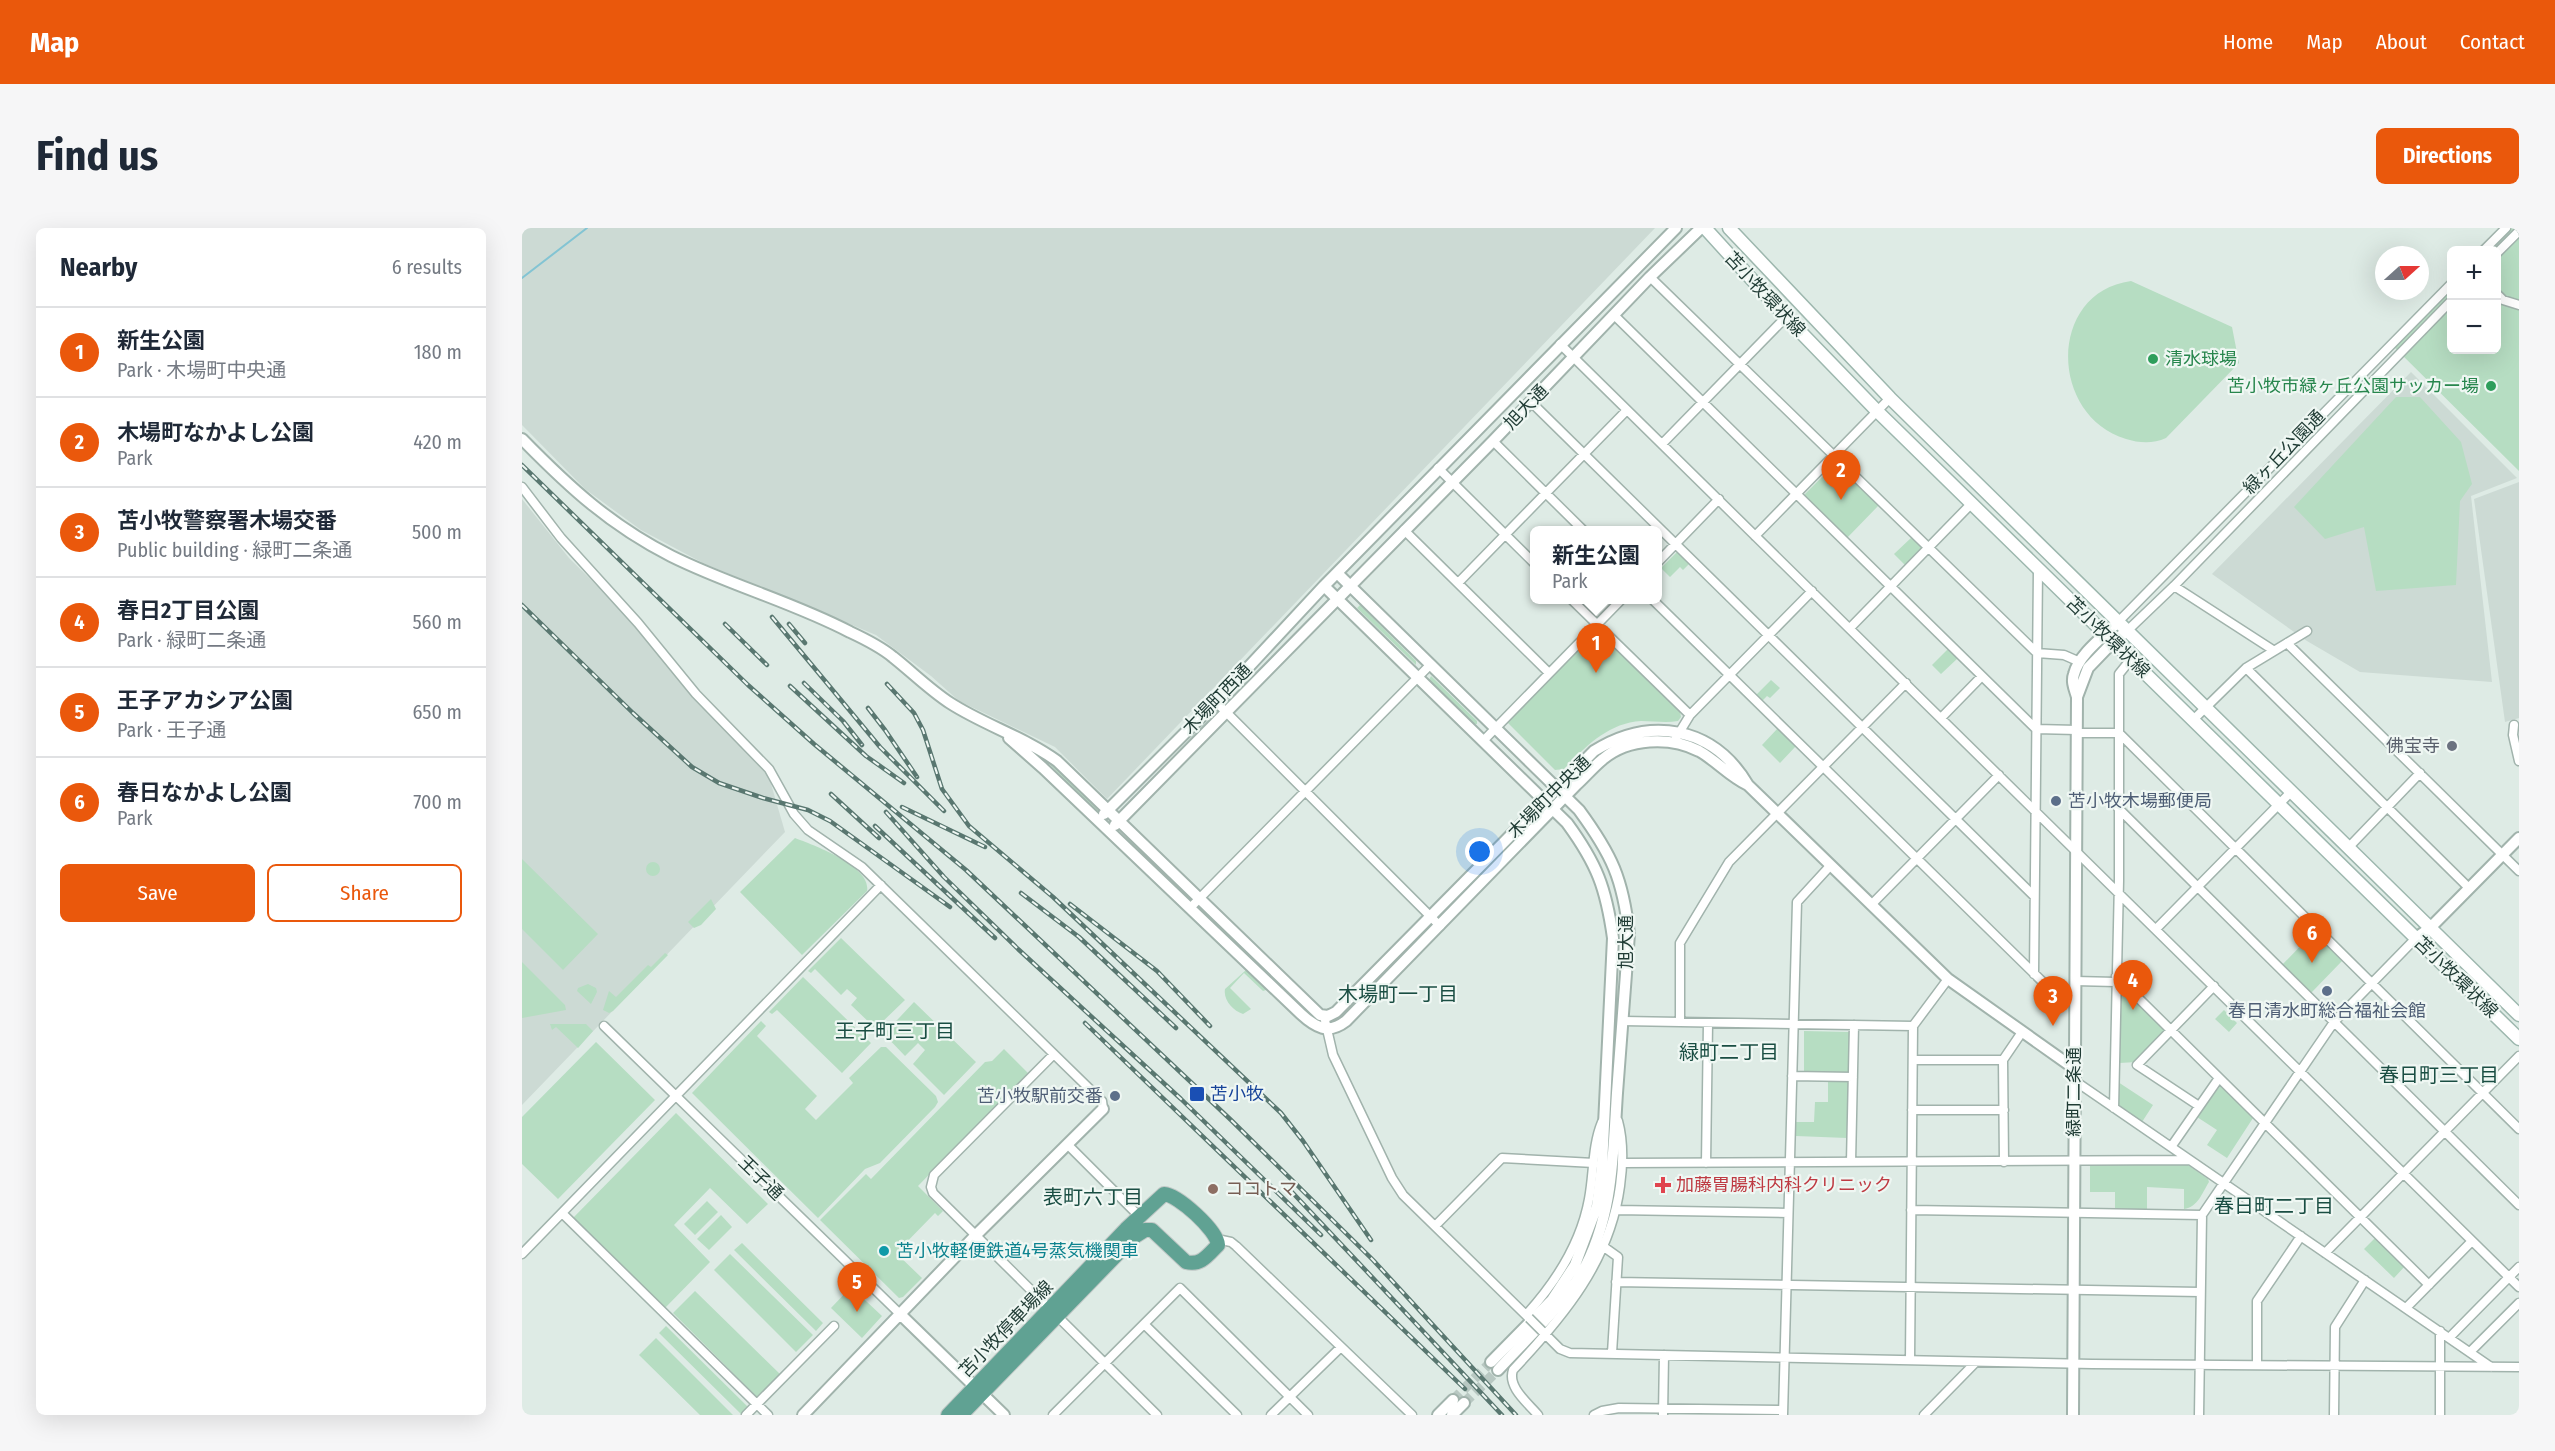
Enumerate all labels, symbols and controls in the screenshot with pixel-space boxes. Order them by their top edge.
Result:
text: Map [30,26,79,59]
text: Home [2223,29,2273,55]
text: Map [2306,29,2343,55]
text: About [2376,29,2427,55]
text: Contact [2460,29,2525,55]
button: Directions [2376,128,2519,184]
text: Find us [36,131,158,181]
north arrow [2375,246,2429,300]
map controls [2447,246,2501,354]
button: + [2447,246,2501,300]
street label: 苫小牧環状線 [1720,247,1810,341]
text: Nearby [60,252,137,283]
text: 6 results [392,255,462,279]
button: − [2447,300,2501,354]
text: 新生公園 [117,327,205,354]
text: 1 [75,340,84,364]
text: 180 m [414,340,462,364]
place label: 清水球場 [2165,348,2237,370]
marker: 清水球場 [2146,352,2160,366]
text: Park · 木場町中央通 [117,358,286,382]
place label: 苫小牧市緑ヶ丘公園サッカー場 [2227,375,2479,397]
marker: 苫小牧市緑ヶ丘公園サッカー場 [2484,379,2498,393]
street label: 旭大通 [1499,380,1553,434]
street label: 緑ヶ丘公園通 [2239,406,2329,498]
text: 木場町なかよし公園 [117,419,314,446]
text: 2 [75,430,84,454]
text: 420 m [413,430,462,454]
text: Park [117,446,153,470]
pin: 2 [1822,450,1860,500]
text: 苫小牧警察署木場交番 [117,507,337,534]
text: 3 [75,520,84,544]
text: 500 m [412,520,462,544]
popup [1530,526,1662,604]
text: Public building · 緑町二条通 [117,538,352,562]
text: 新生公園 [1552,542,1640,569]
text: Park [1552,569,1588,593]
street label: 苫小牧環状線 [2062,592,2154,682]
text: 春日2丁目公園 [117,597,259,624]
text: 4 [74,610,85,634]
text: 560 m [412,610,462,634]
pin: 1 [1576,624,1616,673]
text: Park · 緑町二条通 [117,628,266,652]
street label: 木場町西通 [1178,659,1256,739]
text: 王子アカシア公園 [117,687,293,714]
text: 5 [75,700,84,724]
text: 650 m [413,700,462,724]
text: Park · 王子通 [117,718,226,742]
place label: 佛宝寺 [2386,735,2440,757]
marker: 佛宝寺 [2445,739,2459,753]
street label: 木場町中央通 [1503,751,1595,843]
text: 春日なかよし公園 [117,779,292,806]
text: 6 [74,790,85,814]
text: 700 m [413,790,462,814]
place label: 苫小牧木場郵便局 [2068,790,2212,812]
marker: 苫小牧木場郵便局 [2049,794,2063,808]
text: Park [117,806,153,830]
your location [1465,837,1494,866]
button: Save [60,864,255,922]
button: Share [267,864,462,922]
pin: 6 [2292,914,2332,963]
street label: 旭大通 [1615,915,1637,969]
street label: 苫小牧環状線 [2410,932,2502,1022]
pin: 4 [2114,960,2152,1010]
pin: 3 [2034,976,2072,1026]
district label: 木場町一丁目 [1338,982,1458,1006]
marker: 春日清水町総合福祉会館 [2320,984,2334,998]
place label: 春日清水町総合福祉会館 [2228,1000,2426,1022]
district label: 王子町三丁目 [835,1019,955,1043]
district label: 緑町二丁目 [1679,1040,1779,1064]
street label: 緑町二条通 [2063,1047,2085,1137]
district label: 春日町三丁目 [2379,1063,2499,1087]
place label: 苫小牧 [1210,1083,1264,1105]
place label: 苫小牧駅前交番 [977,1085,1103,1107]
marker: 苫小牧 [1188,1085,1206,1103]
marker: 苫小牧駅前交番 [1108,1089,1122,1103]
street label: 王子通 [734,1151,788,1205]
place label: 加藤胃腸科内科クリニック [1676,1174,1892,1196]
marker: 加藤胃腸科内科クリニック [1654,1176,1672,1194]
place label: ココトマ [1225,1178,1297,1200]
marker: ココトマ [1206,1182,1220,1196]
district label: 表町六丁目 [1043,1185,1143,1209]
district label: 春日町二丁目 [2214,1194,2334,1218]
place label: 苫小牧軽便鉄道4号蒸気機関車 [896,1240,1139,1262]
marker: 苫小牧軽便鉄道4号蒸気機関車 [877,1244,891,1258]
pin: 5 [838,1262,876,1312]
street label: 苫小牧停車場線 [954,1276,1058,1382]

